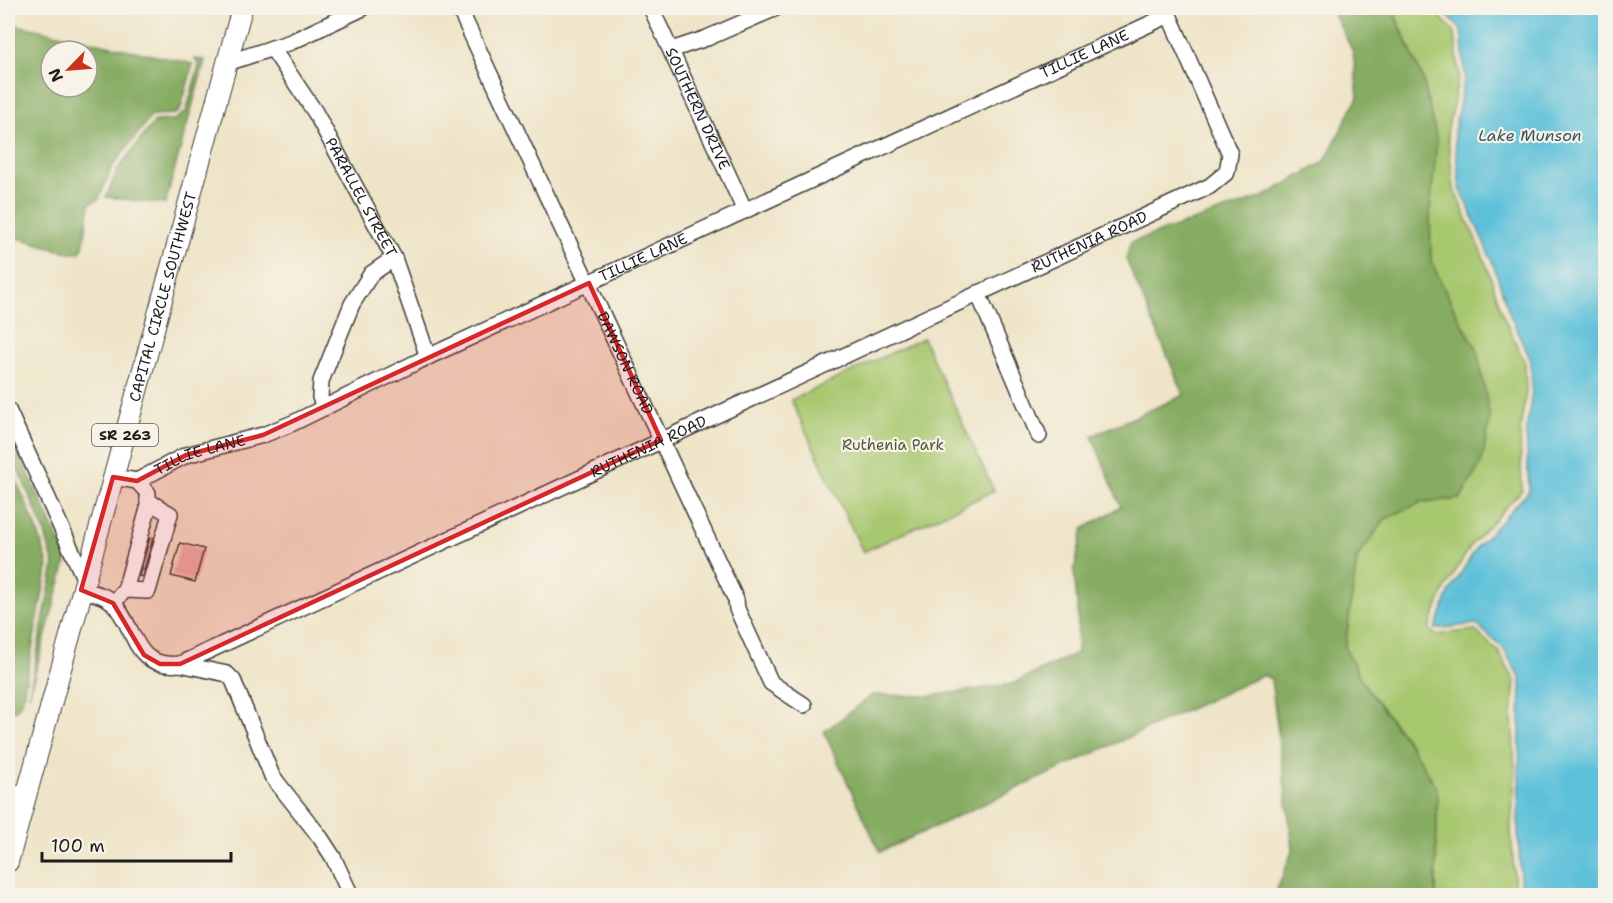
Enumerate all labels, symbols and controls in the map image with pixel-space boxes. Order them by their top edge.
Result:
street label: TILLIE LANE [1037,25,1132,83]
north arrow [39,39,99,99]
street label: SOUTHERN DRIVE [661,44,735,173]
text: N [44,65,68,85]
water label: Lake Munson [1478,125,1582,146]
street label: PARALLEL STREET [321,134,402,260]
street label: CAPITAL CIRCLE SOUTHWEST [125,190,201,404]
street label: RUTHENIA ROAD [1028,206,1151,278]
street label: TILLIE LANE [596,228,691,287]
street label: DAWSON ROAD [592,308,658,418]
street label: RUTHENIA ROAD [587,411,710,482]
road number: SR 263 [92,424,158,446]
street label: TILLIE LANE [151,430,247,480]
park label: Ruthenia Park [842,435,944,455]
scale bar [42,825,231,863]
text: 100 m [51,834,105,858]

